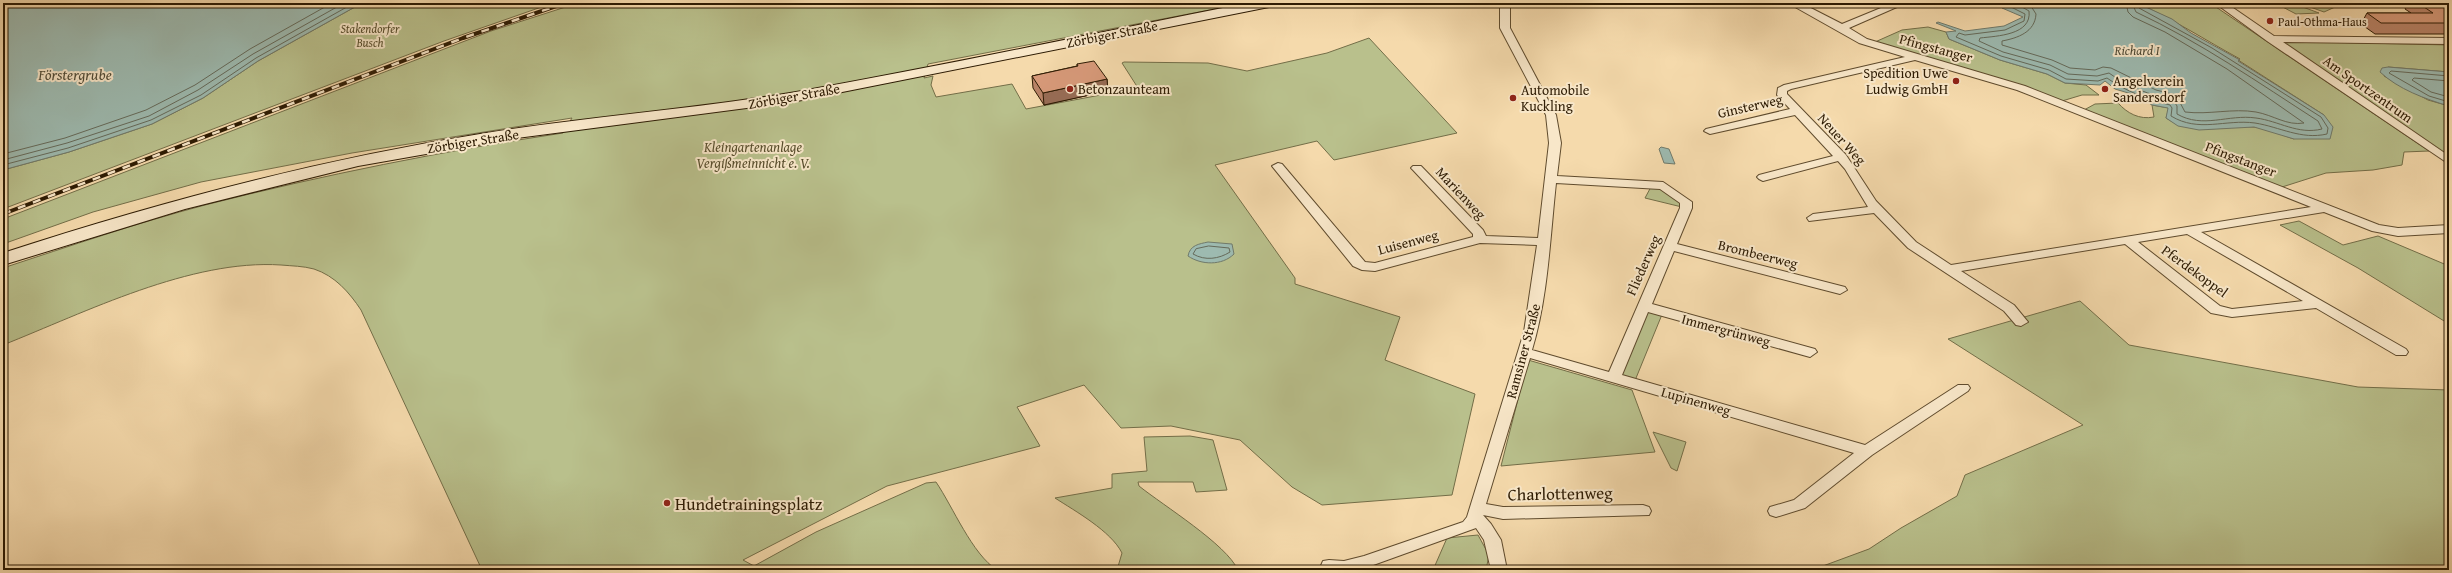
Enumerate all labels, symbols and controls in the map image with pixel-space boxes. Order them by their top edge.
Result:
place label: Paul-Othma-Haus [2278,13,2367,30]
street label: Zörbiger Straße [1065,15,1160,53]
marker: Paul-Othma-Haus [2265,16,2275,26]
park label: Stakendorfer Busch [340,20,400,51]
street label: Pfingstanger [1897,29,1975,67]
water label: Richard I [2113,41,2160,60]
street label: Am Sportzentrum [2319,51,2417,128]
place label: Spedition Uwe Ludwig GmbH [1863,63,1948,99]
water label: Förstergrube [37,64,112,85]
place label: Angelverein Sandersdorf [2113,71,2186,107]
marker: Spedition Uwe Ludwig GmbH [1951,76,1961,86]
street label: Zörbiger Straße [747,78,842,114]
place label: Betonzaunteam [1078,79,1171,99]
place label: Automobile Kuckling [1521,80,1590,116]
marker: Betonzaunteam [1065,84,1075,94]
marker: Angelverein Sandersdorf [2100,84,2110,94]
street label: Ginsterweg [1716,89,1784,123]
marker: Automobile Kuckling [1508,93,1518,103]
street label: Neuer Weg [1813,109,1871,169]
street label: Zörbiger Straße [426,124,521,158]
street label: Pfingstanger [2202,136,2280,182]
park label: Kleingartenanlage Vergißmeinnicht e. V. [696,137,810,173]
street label: Marienweg [1431,162,1491,224]
street label: Luisenweg [1376,224,1440,260]
street label: Fliederweg [1621,232,1665,298]
street label: Brombeerweg [1716,234,1800,274]
street label: Pferdekoppel [2158,240,2232,302]
street label: Ramsiner Straße [1501,301,1545,401]
street label: Immergrünweg [1680,309,1773,351]
street label: Lupinenweg [1659,382,1733,420]
street label: Charlottenweg [1507,480,1613,506]
place label: Hundetrainingsplatz [675,491,823,516]
marker: Hundetrainingsplatz [662,498,672,508]

